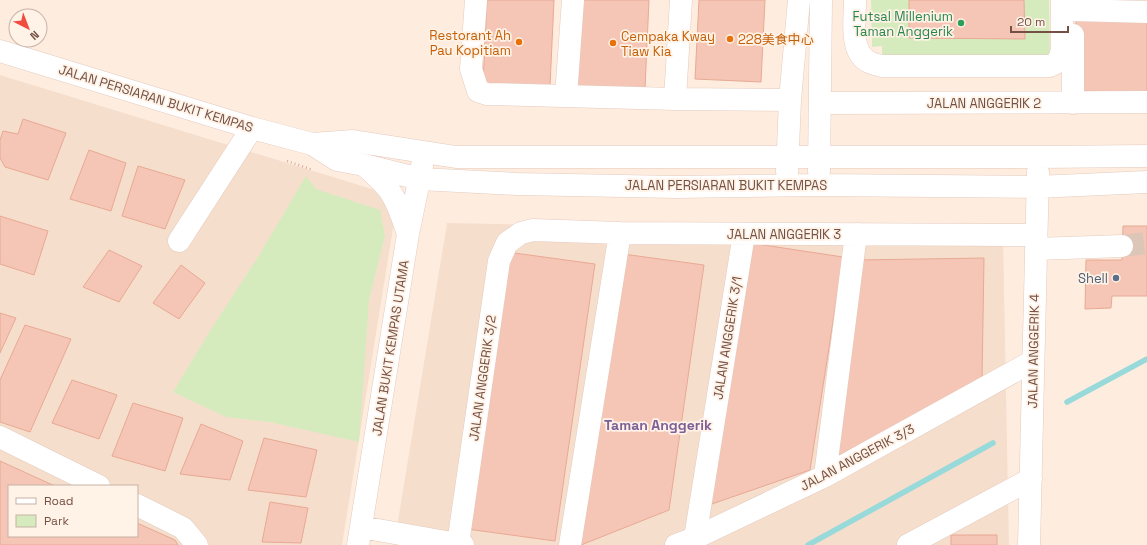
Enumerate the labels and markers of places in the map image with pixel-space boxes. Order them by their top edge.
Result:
place label: Futsal Millenium Taman Anggerik [852,8,953,40]
marker: Futsal Millenium Taman Anggerik [956,18,966,28]
place label: Restorant Ah Pau Kopitiam [429,27,511,59]
place label: Cempaka Kway Tiaw Kia [621,28,715,60]
place label: 228美食中心 [738,31,814,48]
marker: 228美食中心 [725,34,735,44]
marker: Restorant Ah Pau Kopitiam [514,37,524,47]
marker: Cempaka Kway Tiaw Kia [608,38,618,48]
place label: Shell [1078,270,1108,287]
marker: Shell [1111,273,1121,283]

